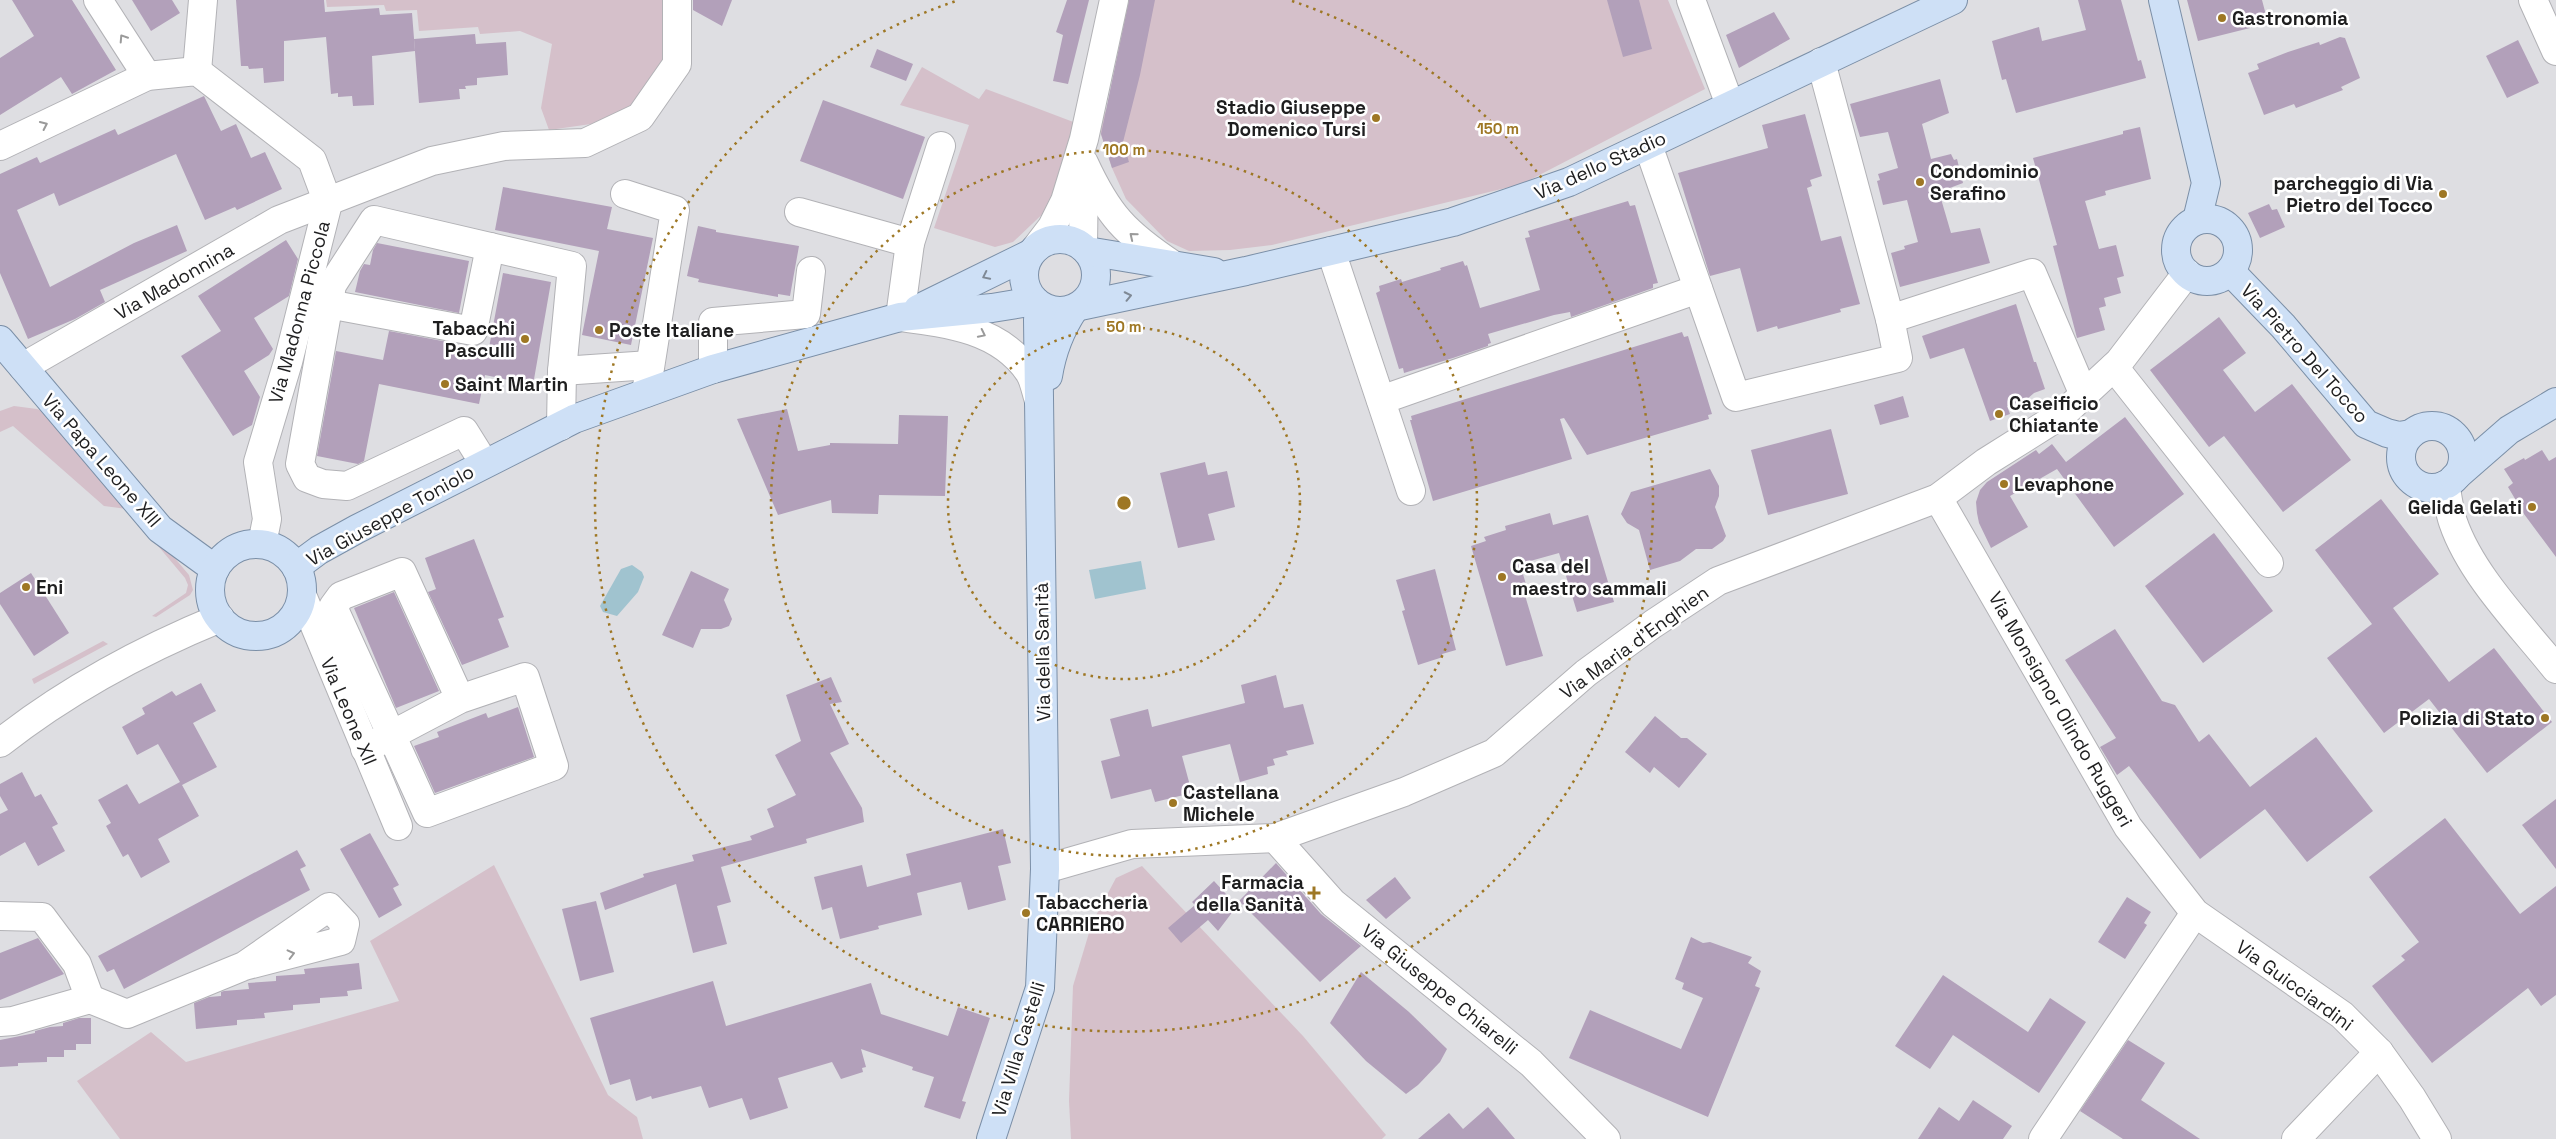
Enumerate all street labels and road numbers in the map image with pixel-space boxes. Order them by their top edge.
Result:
street label: Via dello Stadio [1531,125,1670,206]
street label: Via Madonna Piccola [263,218,336,406]
street label: Via Madonnina [110,237,239,326]
street label: Via Pietro Del Tocco [2235,278,2374,428]
street label: Via Papa Leone XIII [37,388,167,532]
street label: Via Giuseppe Toniolo [302,459,478,572]
street label: Via Maria d'Enghien [1555,580,1714,705]
street label: Via della Sanità [1029,582,1056,722]
street label: Via Monsignor Olindo Ruggeri [1983,587,2138,832]
street label: Via Leone XII [315,654,382,769]
street label: Via Giuseppe Chiarelli [1356,919,1523,1060]
street label: Via Guicciardini [2231,934,2358,1036]
street label: Via Villa Castelli [986,979,1051,1120]

